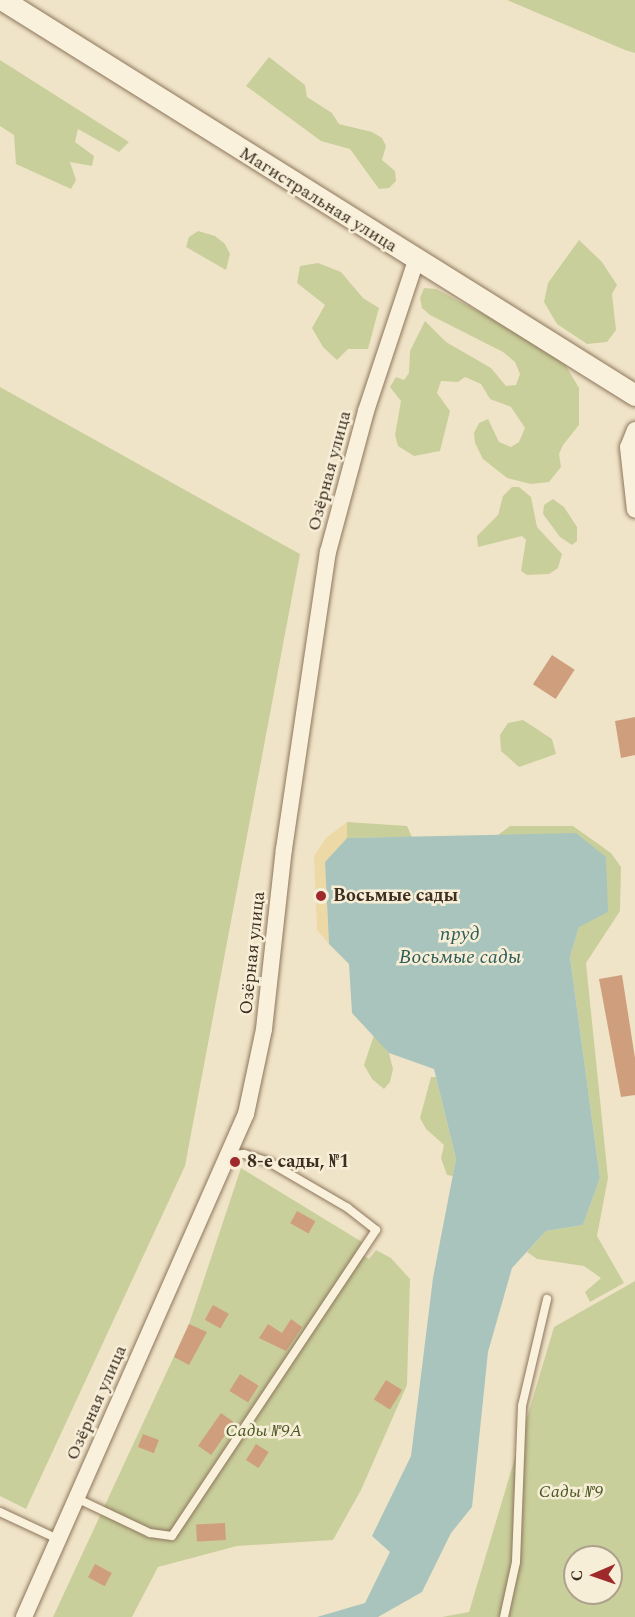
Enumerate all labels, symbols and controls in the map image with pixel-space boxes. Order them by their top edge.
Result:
street label: Магистральная улица [235,143,401,257]
street label: Озёрная улица [304,409,356,533]
place label: Восьмые сады [333,885,458,907]
marker: Восьмые сады [314,889,328,903]
street label: Озёрная улица [236,890,270,1016]
water label: пруд Восьмые сады [399,923,521,970]
place label: 8-е сады, №1 [247,1151,349,1173]
marker: 8-е сады, №1 [228,1155,242,1169]
street label: Озёрная улица [62,1342,132,1464]
park label: Сады №9А [225,1420,303,1442]
park label: Сады №9 [539,1481,603,1503]
north arrow [563,1545,623,1605]
text: С [565,1569,589,1582]

